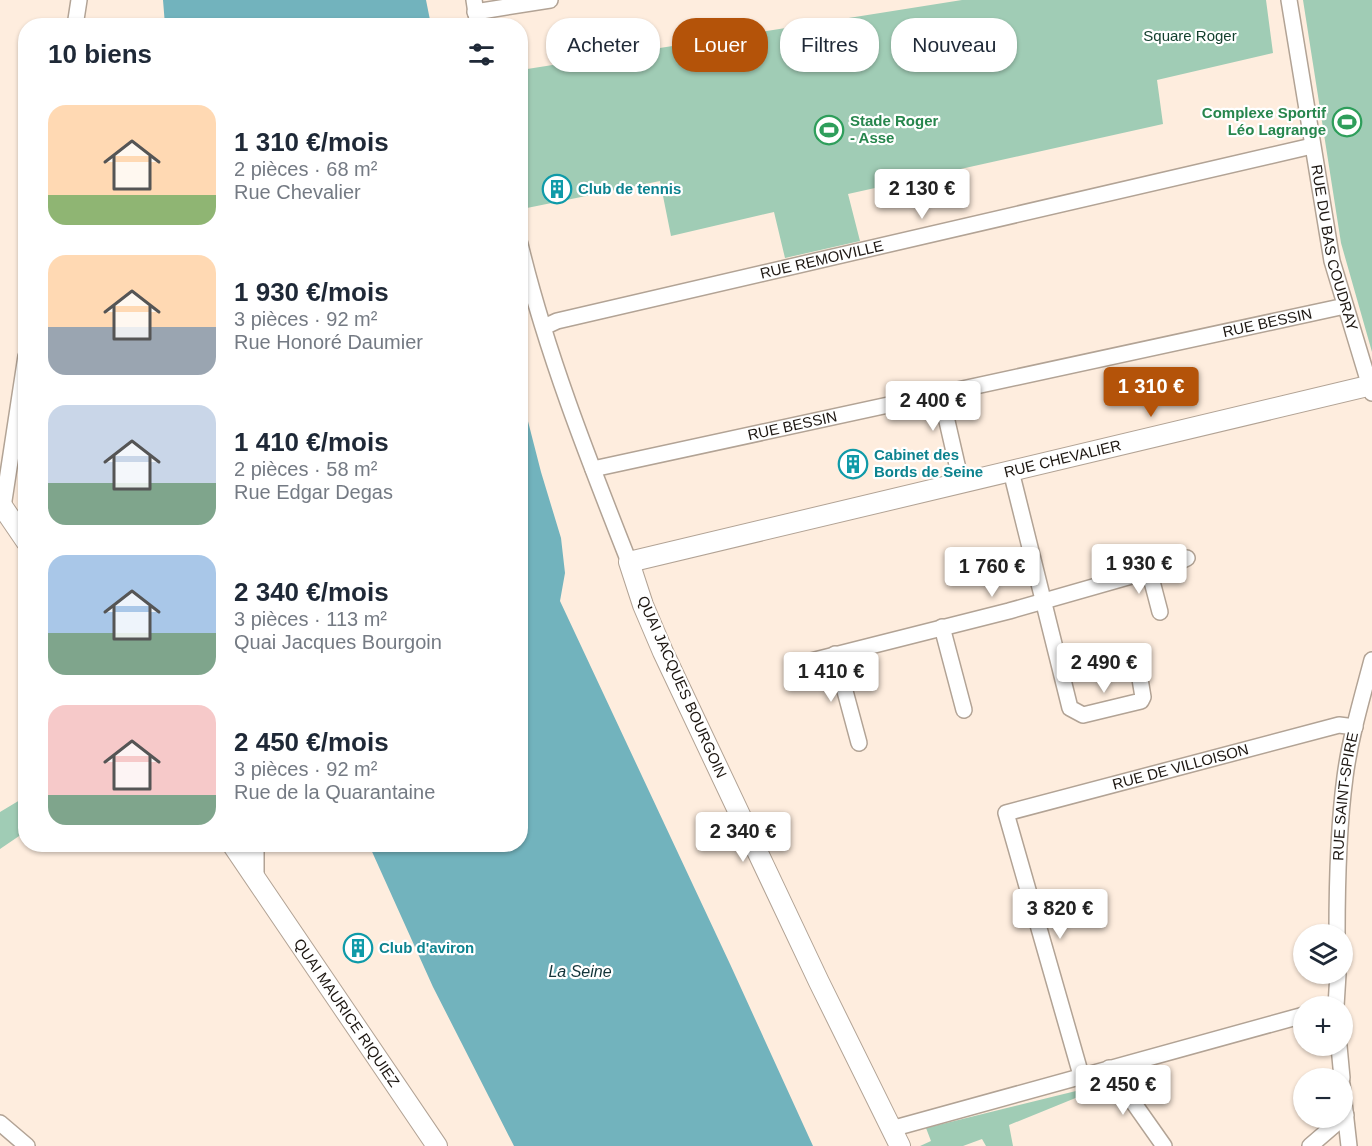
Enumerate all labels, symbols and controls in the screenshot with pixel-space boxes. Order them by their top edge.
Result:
chip: Acheter [546,18,660,72]
chip: Louer [672,18,768,72]
chip: Filtres [780,18,879,72]
chip: Nouveau [891,18,1017,72]
park label: Square Roger [1143,27,1237,44]
icon: filters [465,38,498,71]
text: 10 biens [48,39,152,69]
place label: Complexe Sportif Léo Lagrange [1202,104,1327,138]
sports icon: Complexe Sportif Léo Lagrange [1331,106,1363,138]
place label: Stade Roger - Asse [850,112,939,146]
sports icon: Stade Roger - Asse [813,114,845,146]
text: 1 310 €/mois [234,127,389,157]
icon: home [96,129,168,201]
text: 2 pièces · 68 m² [234,158,377,180]
street label: RUE DU BAS COUDRAY [1308,163,1362,333]
pin: 2 130 € [867,169,977,220]
building icon: Club de tennis [541,173,573,205]
text: 2 130 € [889,177,955,199]
place label: Club de tennis [578,180,681,197]
text: Rue Chevalier [234,181,361,203]
street label: RUE REMOIVILLE [758,237,885,282]
text: 1 930 €/mois [234,277,389,307]
icon: home [96,279,168,351]
street label: RUE BESSIN [1221,304,1313,340]
text: 3 pièces · 92 m² [234,308,377,330]
text: Rue Honoré Daumier [234,331,423,353]
pin: 1 310 € [1096,367,1206,418]
text: 1 310 € [1118,375,1184,397]
pin: 2 400 € [878,381,988,432]
text: 2 400 € [900,389,966,411]
street label: RUE BESSIN [746,407,839,443]
text: 1 410 €/mois [234,427,389,457]
icon: home [96,429,168,501]
street label: RUE CHEVALIER [1002,436,1123,480]
place label: Cabinet des Bords de Seine [874,446,983,480]
building icon: Cabinet des Bords de Seine [837,448,869,480]
text: 2 pièces · 58 m² [234,458,377,480]
text: Rue Edgar Degas [234,481,393,503]
pin: 1 930 € [1084,544,1194,595]
pin: 1 760 € [937,547,1047,598]
text: 1 930 € [1106,552,1172,574]
text: 1 760 € [959,555,1025,577]
text: 2 340 €/mois [234,577,389,607]
icon: home [96,579,168,651]
street label: QUAI JACQUES BOURGOIN [635,593,730,780]
text: 3 pièces · 113 m² [234,608,387,630]
text: Quai Jacques Bourgoin [234,631,442,653]
pin: 2 490 € [1049,643,1159,694]
text: 2 490 € [1071,651,1137,673]
pin: 1 410 € [776,652,886,703]
text: 1 410 € [798,660,864,682]
text: 2 450 €/mois [234,727,389,757]
icon: home [96,729,168,801]
street label: RUE SAINT-SPIRE [1329,730,1361,861]
street label: RUE DE VILLOISON [1110,740,1250,793]
text: 3 pièces · 92 m² [234,758,377,780]
text: Rue de la Quarantaine [234,781,435,803]
pin: 2 340 € [688,812,798,863]
text: 2 340 € [710,820,776,842]
pin: 3 820 € [1005,889,1115,940]
text: 3 820 € [1027,897,1093,919]
map controls [1293,924,1353,1128]
button: layers [1293,924,1353,984]
building icon: Club d'aviron [342,932,374,964]
street label: QUAI MAURICE RIQUIEZ [291,935,403,1090]
place label: Club d'aviron [379,939,474,956]
water label: La Seine [548,963,612,980]
button: + [1293,996,1353,1056]
pin: 2 450 € [1068,1065,1178,1116]
button: − [1293,1068,1353,1128]
text: 2 450 € [1090,1073,1156,1095]

